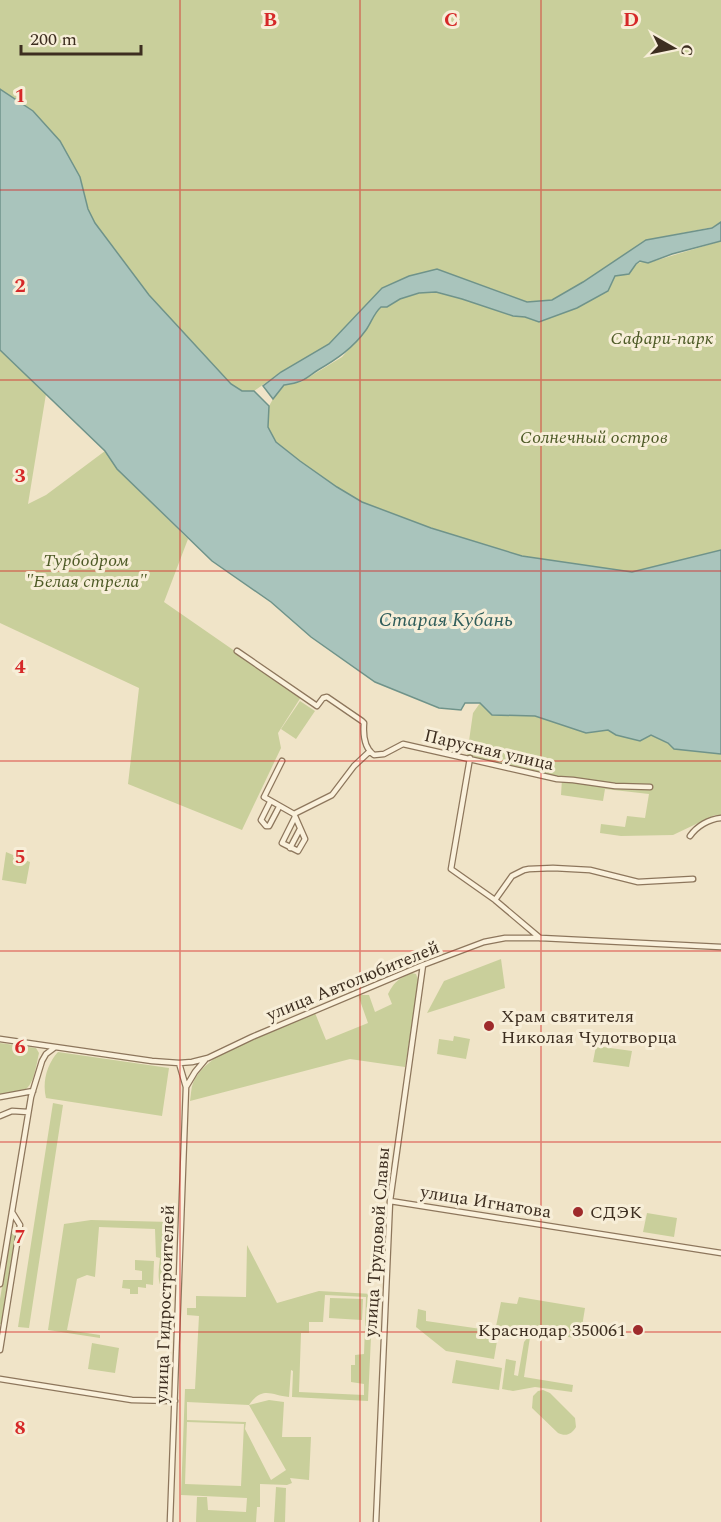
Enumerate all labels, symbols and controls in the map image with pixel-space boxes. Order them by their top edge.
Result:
text: B [263,5,277,35]
text: C [444,5,458,35]
text: D [623,5,639,35]
scale bar [21,18,141,56]
north arrow [643,18,703,78]
text: 200 m [30,26,77,53]
text: С [674,43,700,58]
text: 1 [14,81,26,111]
text: 2 [14,271,26,301]
park label: Сафари-парк [611,325,714,352]
park label: Солнечный остров [520,424,668,451]
text: 3 [14,461,26,491]
park label: Турбодром "Белая стрела" [25,547,148,595]
water label: Старая Кубань [379,605,513,635]
text: 4 [14,652,26,682]
street label: Парусная улица [421,722,557,778]
text: 5 [14,842,26,872]
street label: улица Автолюбителей [261,934,444,1028]
place label: Храм святителя Николая Чудотворца [501,1003,677,1051]
marker: Храм святителя Николая Чудотворца [482,1019,496,1033]
text: 6 [14,1032,26,1062]
street label: улица Трудовой Славы [357,1146,397,1339]
street label: улица Игнатова [418,1178,554,1226]
place label: СДЭК [590,1199,642,1226]
street label: улица Гидростроителей [148,1204,182,1405]
marker: СДЭК [571,1205,585,1219]
text: 7 [14,1222,26,1252]
place label: Краснодар 350061 [478,1317,626,1344]
marker: Краснодар 350061 [631,1323,645,1337]
text: 8 [14,1413,26,1443]

